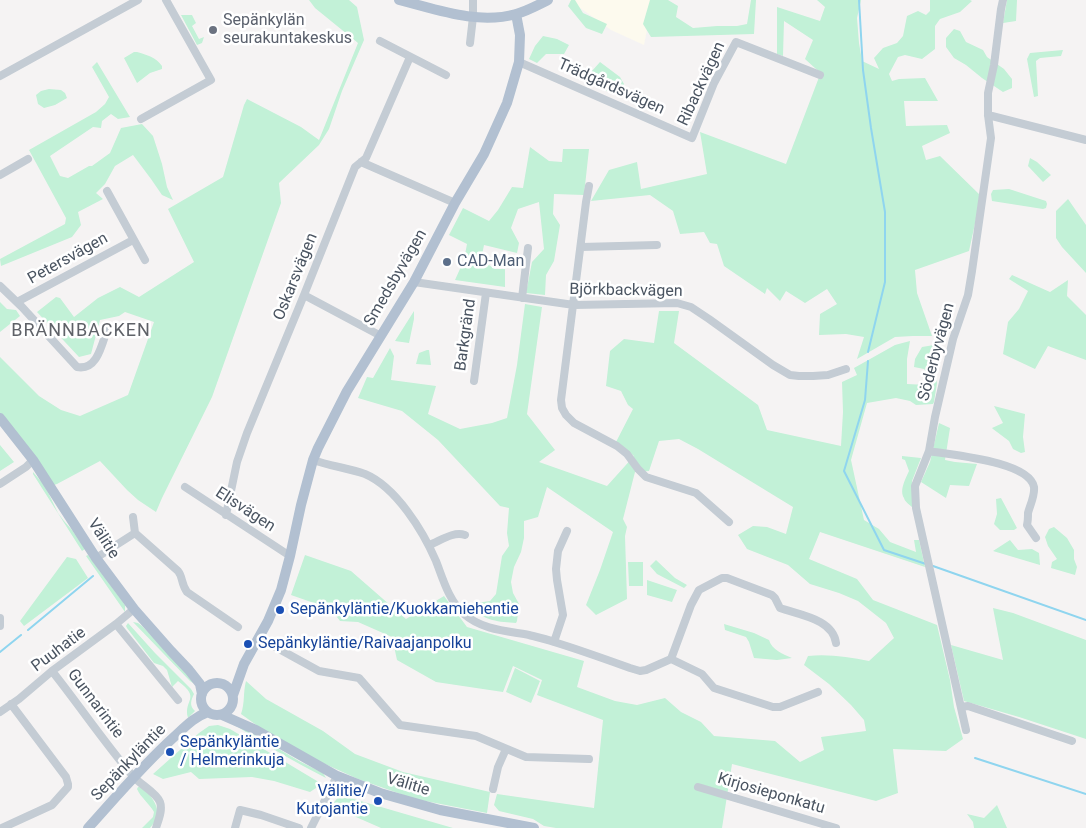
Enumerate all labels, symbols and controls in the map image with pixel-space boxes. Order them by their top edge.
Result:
place label: Sepänkylän seurakuntakeskus [223,11,352,49]
marker: Sepänkylän seurakuntakeskus [207,24,219,36]
street label: Ribackvägen [674,39,730,129]
street label: Trädgårdsvägen [555,55,667,119]
street label: Smedsbyvägen [361,226,431,330]
street label: Petersvägen [25,229,111,289]
street label: Oskarsvägen [270,231,322,323]
place label: CAD-Man [457,252,524,272]
marker: CAD-Man [441,256,453,268]
street label: Björkbackvägen [569,280,683,302]
street label: Barkgränd [451,298,481,372]
street label: Söderbyvägen [915,301,959,403]
district label: BRÄNNBACKEN [10,320,152,342]
street label: Elisvägen [211,483,279,537]
street label: Välitie [83,515,123,563]
place label: Sepänkyläntie/Kuokkamiehentie [290,600,519,620]
marker: Sepänkyläntie/Kuokkamiehentie [274,604,286,616]
street label: Puuhatie [28,623,90,677]
place label: Sepänkyläntie/Raivaajanpolku [258,634,472,654]
marker: Sepänkyläntie/Raivaajanpolku [242,638,254,650]
street label: Gunnarintie [63,666,127,742]
street label: Sepänkyläntie [88,721,170,805]
place label: Sepänkyläntie / Helmerinkuja [180,733,284,771]
marker: Sepänkyläntie / Helmerinkuja [164,746,176,758]
street label: Välitie [384,769,432,801]
street label: Kirjosieponkatu [715,770,827,818]
place label: Välitie/ Kutojantie [296,782,368,820]
marker: Välitie/ Kutojantie [372,795,384,807]

